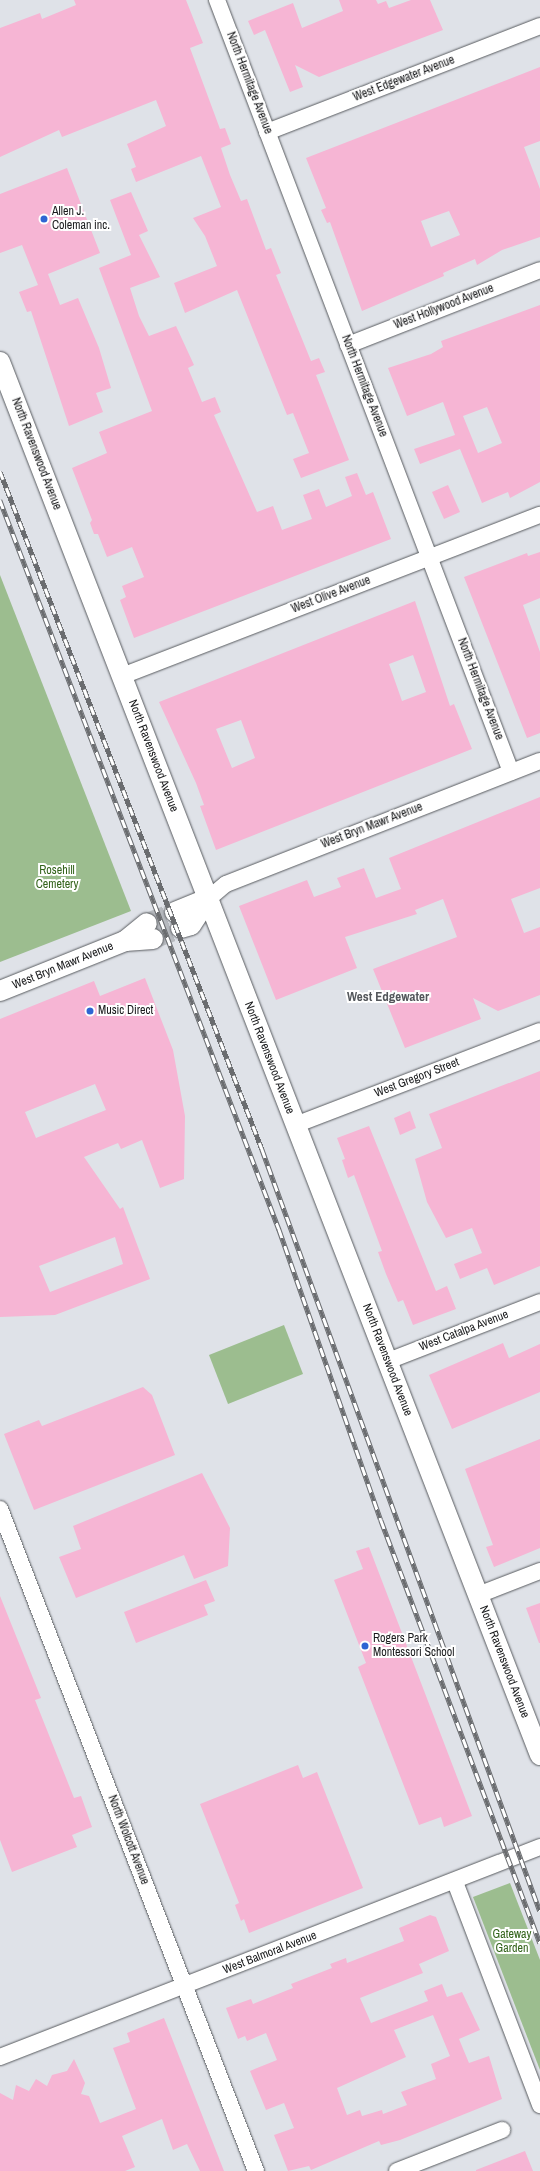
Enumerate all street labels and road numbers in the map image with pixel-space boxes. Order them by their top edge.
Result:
street label: North Hermitage Avenue [223,30,275,136]
street label: West Edgewater Avenue [351,53,457,105]
street label: West Hollywood Avenue [392,281,496,333]
street label: North Hermitage Avenue [338,333,390,439]
street label: North Ravenswood Avenue [8,396,64,512]
street label: West Olive Avenue [289,573,373,617]
street label: North Hermitage Avenue [454,636,506,742]
street label: North Ravenswood Avenue [125,698,181,814]
street label: West Bryn Mawr Avenue [319,800,425,852]
street label: West Bryn Mawr Avenue [10,939,116,993]
street label: North Ravenswood Avenue [241,1000,297,1116]
street label: West Gregory Street [373,1055,461,1101]
street label: North Ravenswood Avenue [359,1302,415,1418]
street label: West Catalpa Avenue [417,1307,511,1355]
street label: North Ravenswood Avenue [476,1604,532,1720]
street label: North Wolcott Avenue [104,1793,152,1887]
street label: West Balmoral Avenue [221,1928,319,1978]

